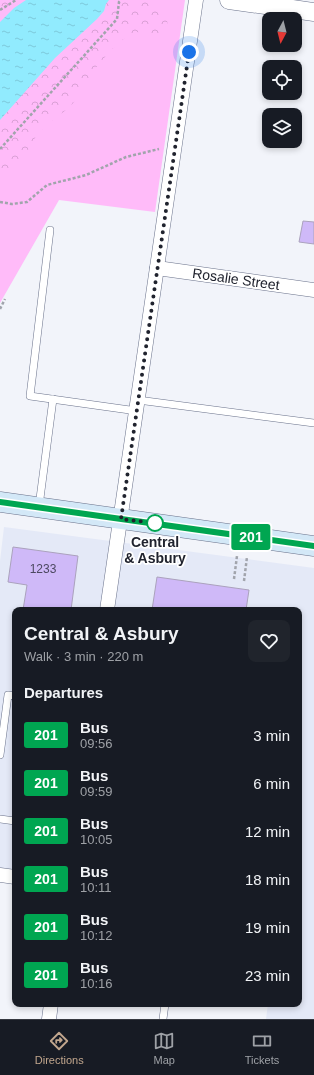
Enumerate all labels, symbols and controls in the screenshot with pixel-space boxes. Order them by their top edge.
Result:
north arrow [262,12,302,52]
map controls [262,12,302,148]
your location [179,42,199,62]
button: locate [262,60,302,100]
button: layers [262,108,302,148]
street label: Rosalie Street [191,265,281,293]
marker: Central & Asbury [146,514,164,532]
line badge: 201 [228,524,274,550]
text: 201 [239,529,263,545]
place label: Central & Asbury [124,534,186,566]
house number: 1233 [30,562,57,576]
button: heart [248,620,290,662]
text: Central & Asbury [24,623,179,644]
text: Walk · 3 min · 220 m [24,649,143,664]
text: Departures [24,684,103,701]
text: Bus [80,719,108,736]
text: 201 [34,727,58,743]
text: 3 min [253,727,290,744]
text: 09:56 [80,736,113,751]
text: Bus [80,767,108,784]
text: 201 [34,775,58,791]
text: 6 min [253,775,290,792]
text: 09:59 [80,784,113,799]
text: Bus [80,815,108,832]
text: 201 [34,823,58,839]
text: 12 min [245,823,290,840]
text: 10:05 [80,832,113,847]
text: Bus [80,863,108,880]
text: 201 [34,871,58,887]
text: 18 min [245,871,290,888]
text: 10:11 [80,880,112,895]
text: Bus [80,911,108,928]
text: 201 [34,919,58,935]
text: 19 min [245,919,290,936]
text: 10:12 [80,928,113,943]
text: Bus [80,959,108,976]
text: 201 [34,967,58,983]
text: 23 min [245,967,290,984]
text: 10:16 [80,976,113,991]
tab: Directions [35,1030,84,1066]
tab: Map [153,1030,175,1066]
tab: Tickets [245,1030,279,1066]

